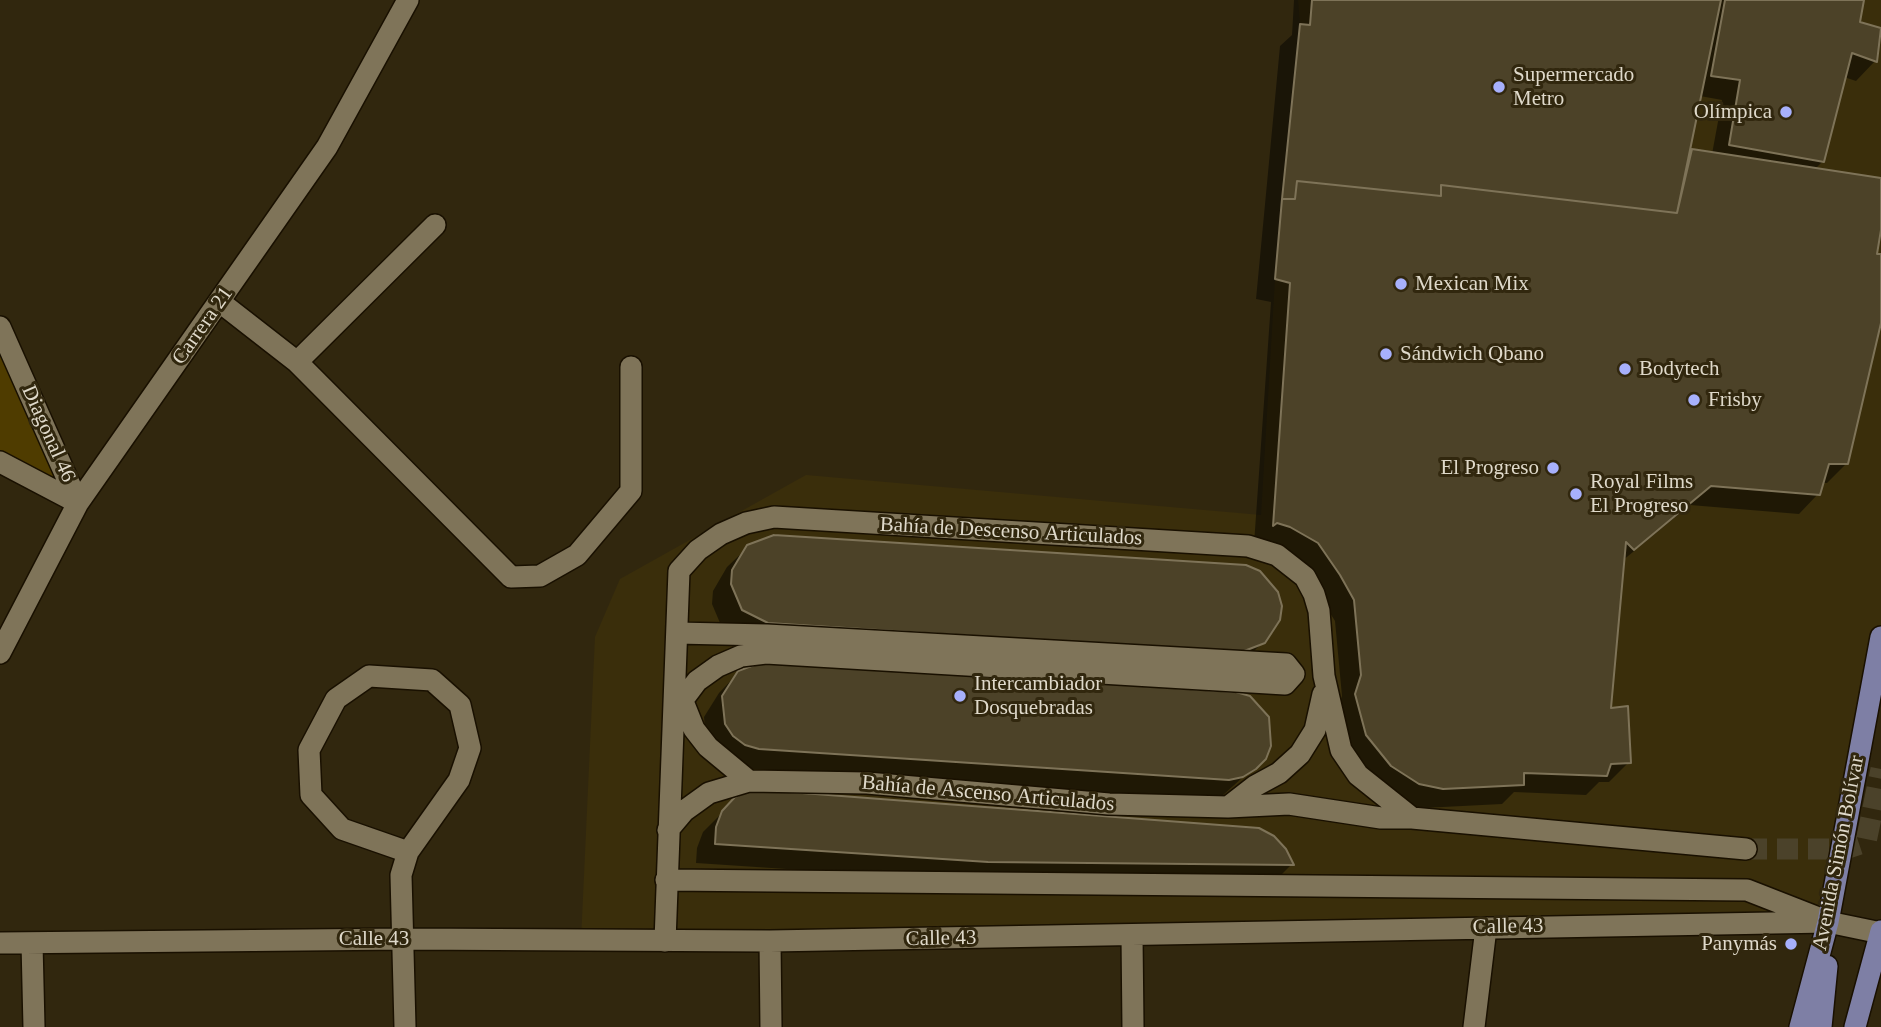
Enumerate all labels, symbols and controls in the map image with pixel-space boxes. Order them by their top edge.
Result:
place label: Supermercado Metro [1513,62,1634,112]
marker: Supermercado Metro [1491,79,1507,95]
place label: Olímpica [1694,99,1772,125]
marker: Olímpica [1778,104,1794,120]
place label: Mexican Mix [1415,271,1529,297]
marker: Mexican Mix [1393,276,1409,292]
street label: Carrera 21 [167,282,239,370]
place label: Sándwich Qbano [1400,341,1544,367]
marker: Sándwich Qbano [1378,346,1394,362]
place label: Bodytech [1639,356,1719,382]
marker: Bodytech [1617,361,1633,377]
street label: Diagonal 46 [15,382,81,486]
place label: Frisby [1708,387,1762,413]
marker: Frisby [1686,392,1702,408]
place label: El Progreso [1440,455,1539,481]
marker: El Progreso [1545,460,1561,476]
place label: Royal Films El Progreso [1590,469,1693,519]
marker: Royal Films El Progreso [1568,486,1584,502]
street label: Bahía de Descenso Articulados [879,513,1143,551]
place label: Intercambiador Dosquebradas [974,671,1102,721]
marker: Intercambiador Dosquebradas [952,688,968,704]
street label: Avenida Simón Bolívar [1808,753,1870,953]
street label: Bahía de Ascenso Articulados [861,770,1115,818]
street label: Calle 43 [1473,914,1543,940]
street label: Calle 43 [339,926,409,952]
street label: Calle 43 [906,926,976,952]
place label: Panymás [1701,931,1777,957]
marker: Panymás [1783,936,1799,952]

